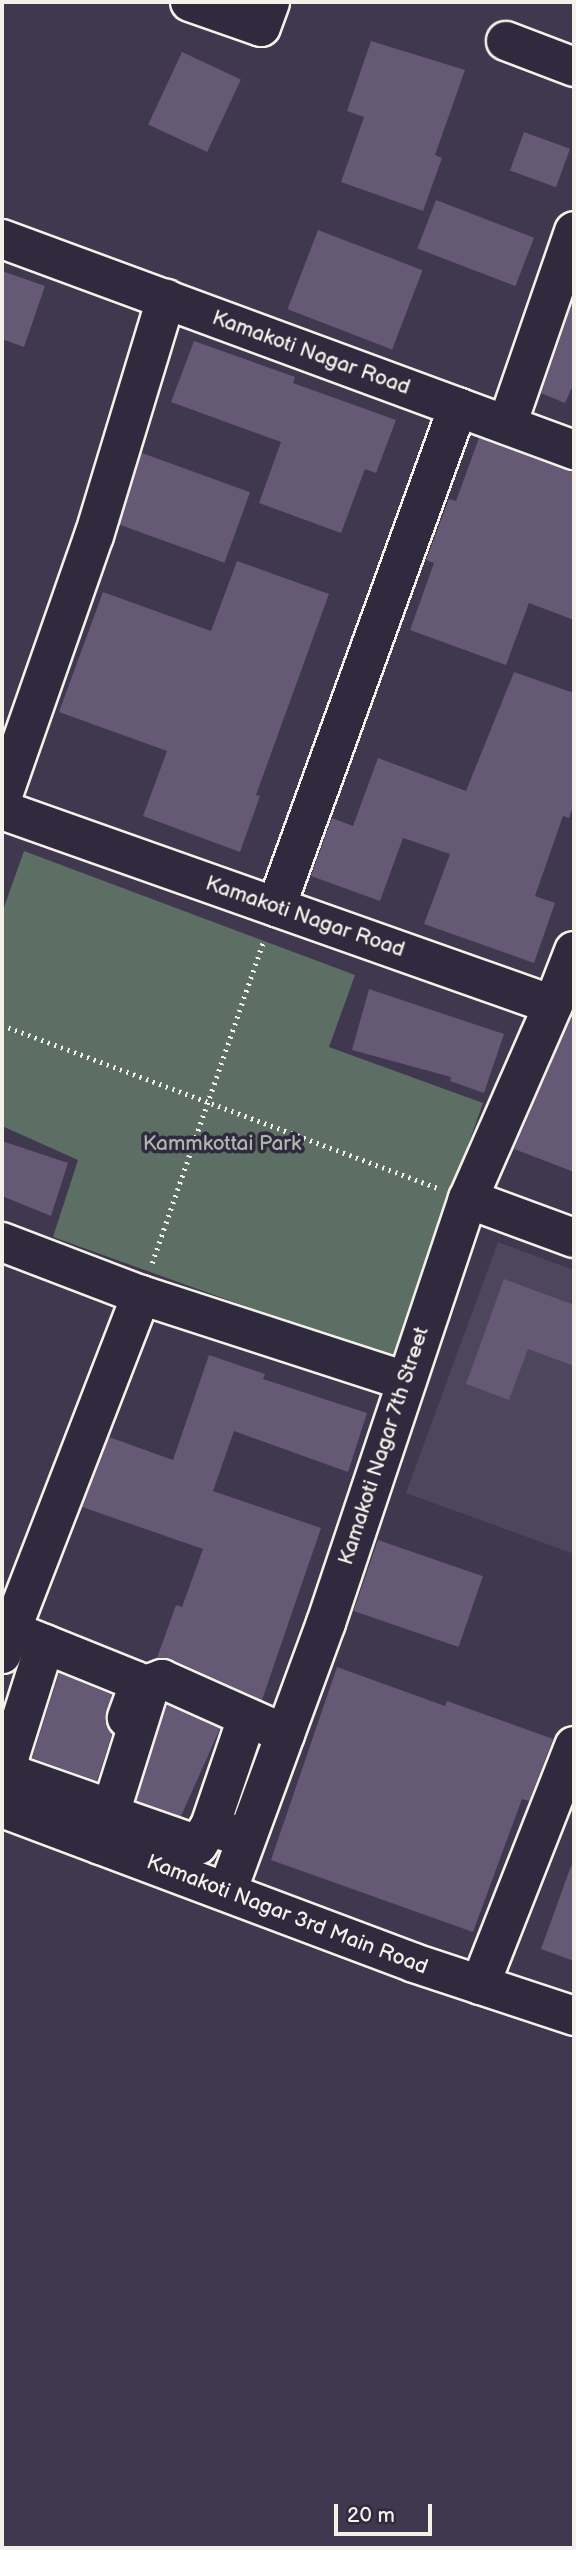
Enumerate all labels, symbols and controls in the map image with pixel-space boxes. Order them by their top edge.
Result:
street label: Kamakoti Nagar Road [209,305,413,401]
street label: Kamakoti Nagar Road [202,871,408,963]
park label: Kammkottai Park [143,1131,301,1157]
street label: Kamakoti Nagar 7th Street [333,1323,435,1569]
street label: Kamakoti Nagar 3rd Main Road [143,1850,431,1980]
scale bar [338,2490,436,2534]
text: 20 m [347,2503,395,2528]

